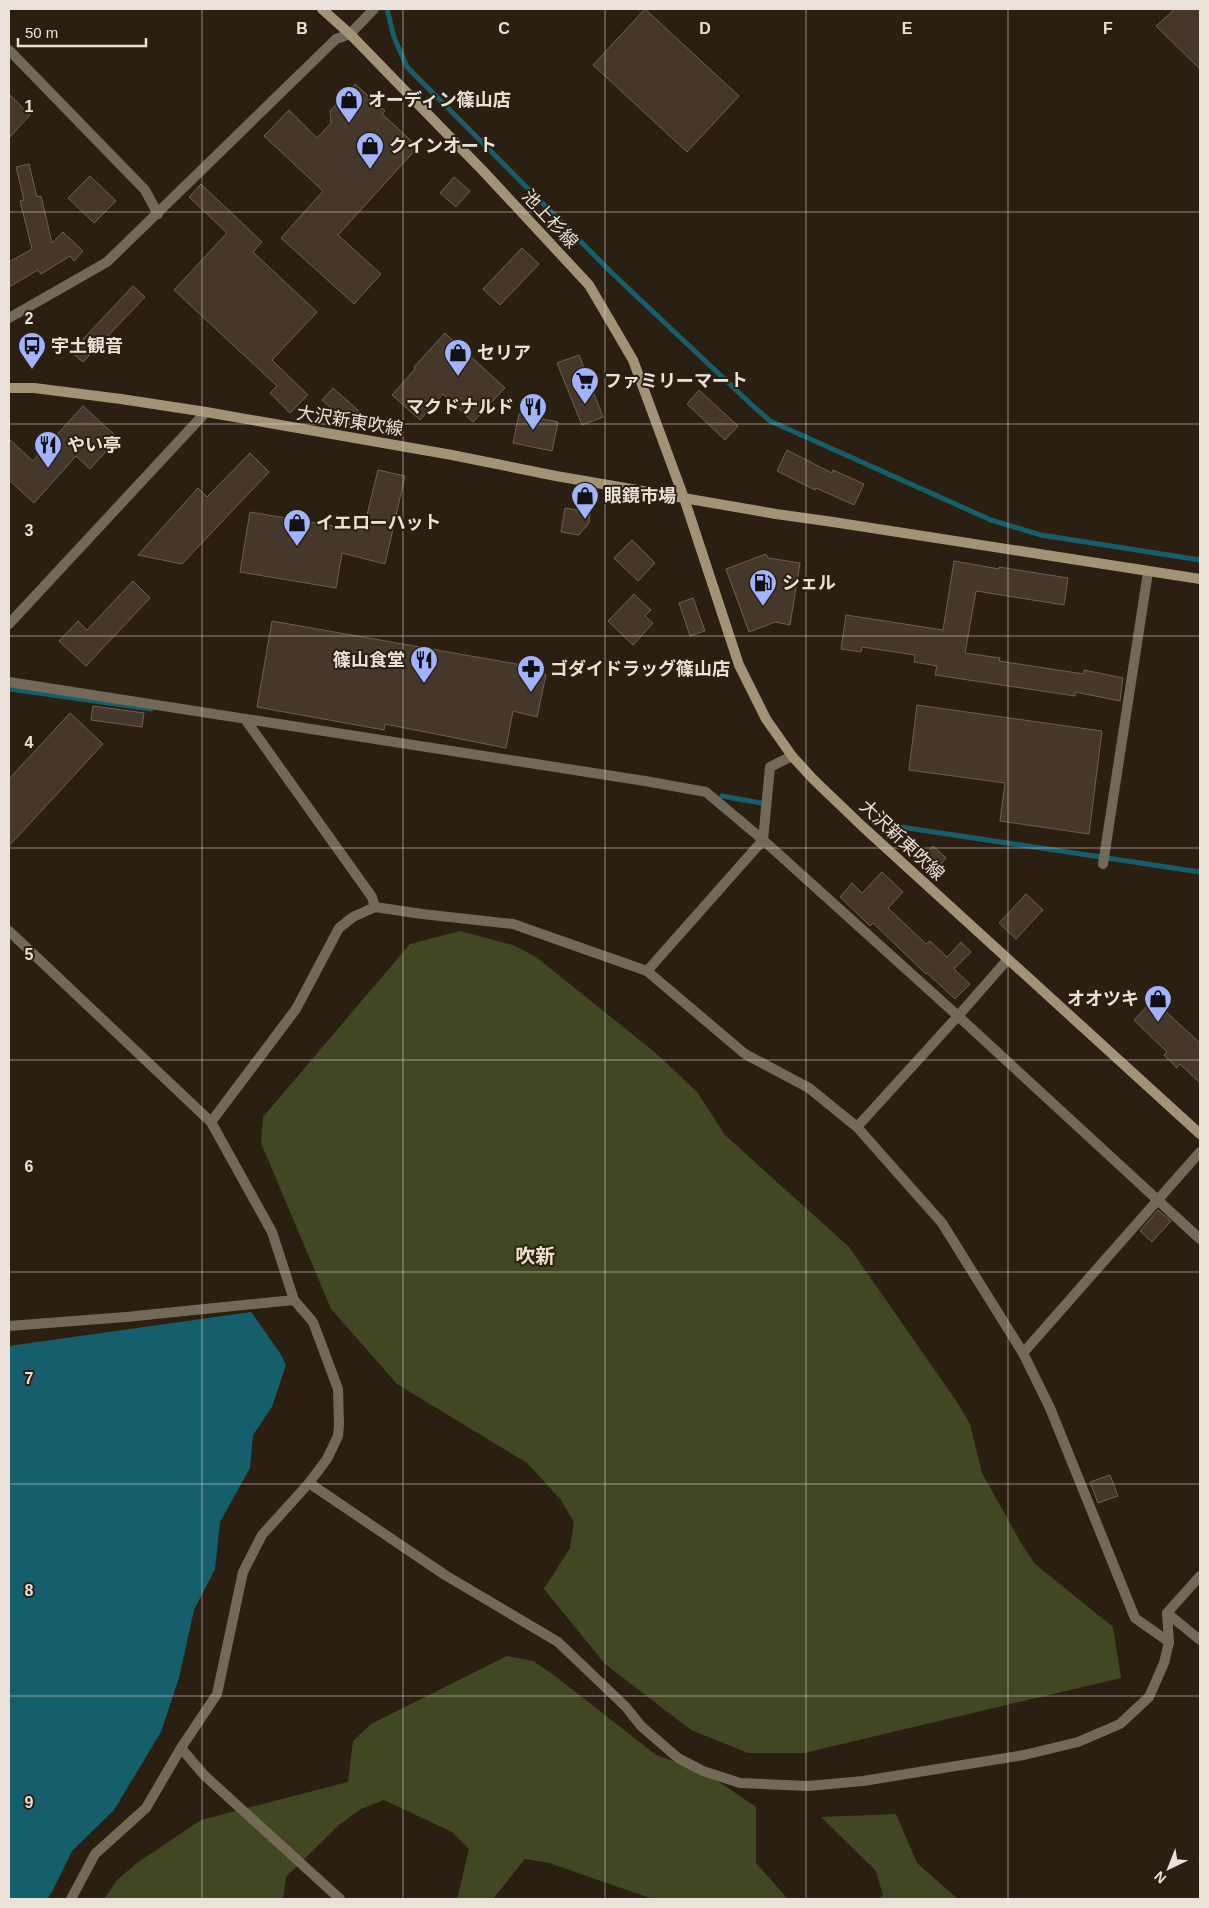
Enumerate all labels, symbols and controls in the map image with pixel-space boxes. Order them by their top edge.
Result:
scale bar [18,15,145,47]
text: B [296,20,308,37]
text: C [498,20,510,37]
text: D [699,20,711,37]
text: E [902,20,913,37]
text: F [1103,20,1113,37]
text: 50 m [25,24,58,41]
shop icon: オーディン篠山店 [334,85,364,124]
place label: オーディン篠山店 [368,90,511,110]
text: 1 [25,98,34,115]
shop icon: クインオート [355,131,385,170]
place label: クインオート [389,136,497,156]
street label: 池上杉線 [518,186,582,252]
text: 2 [25,310,34,327]
bus stop icon: 宇土観音 [17,331,47,370]
place label: 宇土観音 [51,336,123,356]
shop icon: セリア [443,338,473,377]
place label: セリア [477,343,531,363]
supermarket icon: ファミリーマート [570,366,600,405]
place label: ファミリーマート [604,371,748,391]
restaurant icon: マクドナルド [518,392,548,431]
place label: マクドナルド [406,397,514,417]
street label: 大沢新東吹線 [295,403,405,439]
restaurant icon: やい亭 [33,430,63,469]
place label: やい亭 [67,435,121,455]
shop icon: 眼鏡市場 [570,481,600,520]
place label: 眼鏡市場 [604,486,676,506]
shop icon: イエローハット [282,508,312,547]
place label: イエローハット [316,513,441,533]
text: 3 [25,522,34,539]
fuel station icon: シェル [748,568,778,607]
place label: シェル [782,573,836,593]
restaurant icon: 篠山食堂 [409,645,439,684]
place label: 篠山食堂 [333,650,405,670]
pharmacy icon: ゴダイドラッグ篠山店 [516,654,546,693]
place label: ゴダイドラッグ篠山店 [550,659,730,679]
text: 4 [25,734,34,751]
street label: 大沢新東吹線 [856,796,948,884]
text: 5 [25,946,34,963]
shop icon: オオツキ [1143,984,1173,1023]
place label: オオツキ [1067,989,1139,1009]
text: 6 [25,1158,34,1175]
district label: 吹新 [515,1245,555,1267]
text: 7 [25,1370,34,1387]
text: 8 [25,1582,34,1599]
text: 9 [25,1794,34,1811]
north arrow [1144,1843,1194,1893]
text: N [1151,1868,1169,1887]

